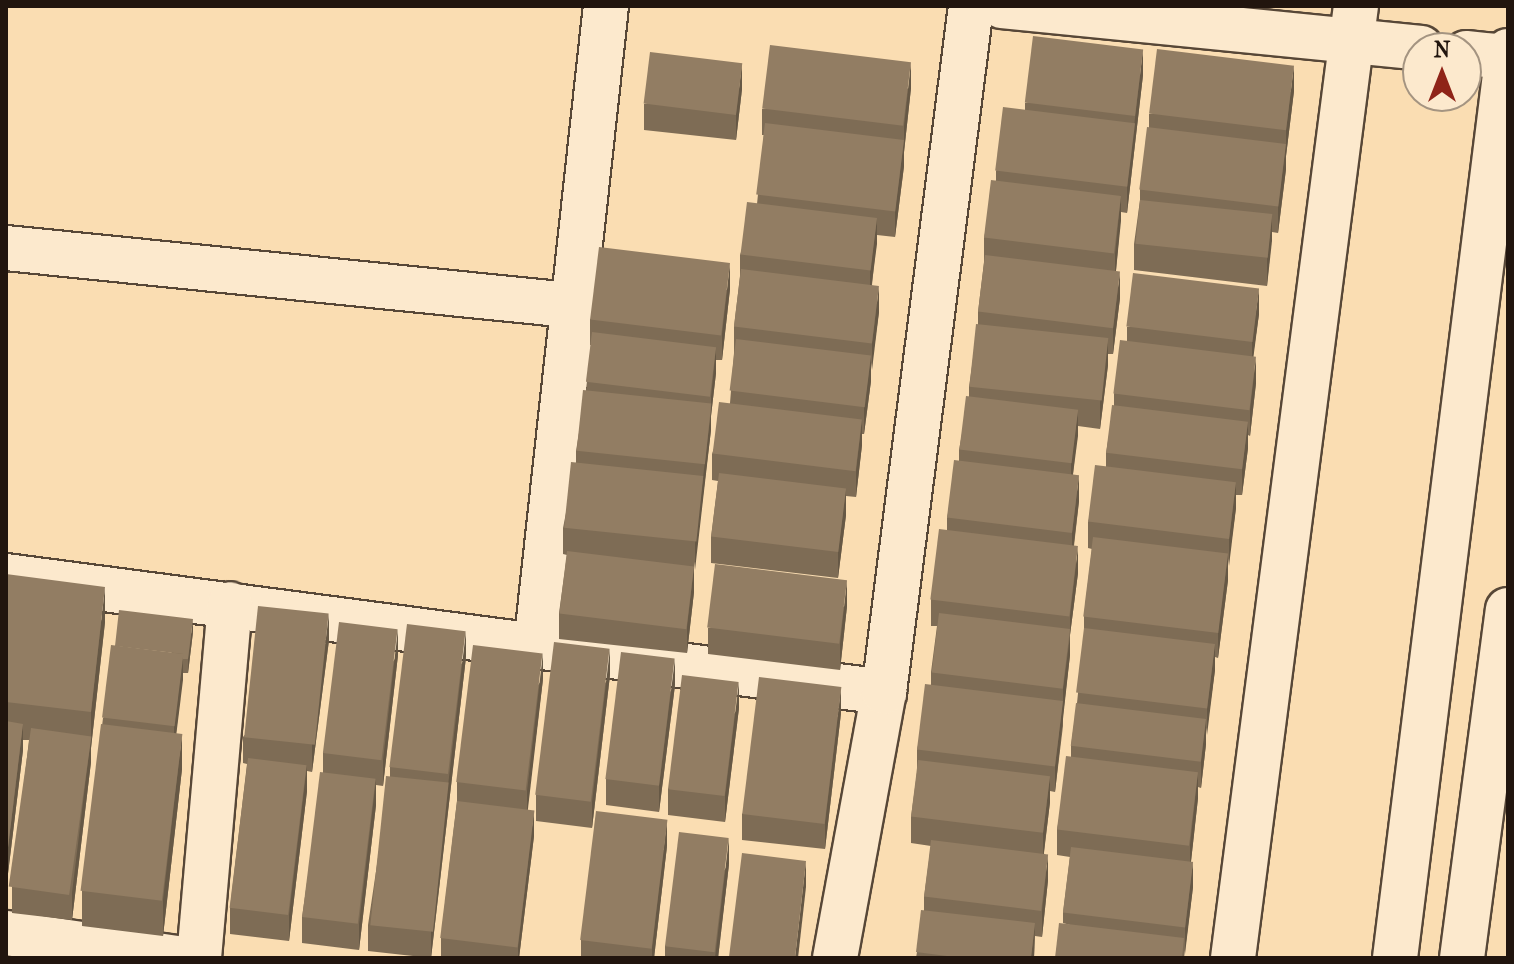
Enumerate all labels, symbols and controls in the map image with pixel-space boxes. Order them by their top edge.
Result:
north arrow [1402,32,1482,112]
text: N [1434,37,1450,63]

